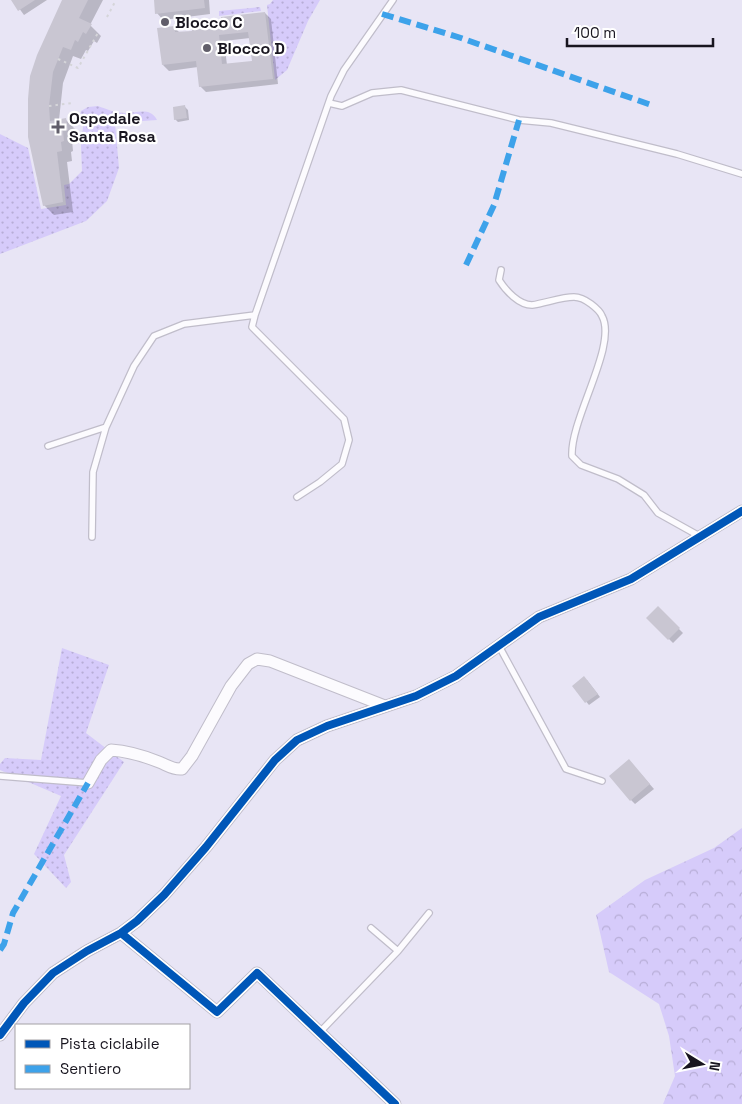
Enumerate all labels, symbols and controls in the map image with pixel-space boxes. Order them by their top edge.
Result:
place label: Blocco C [175,12,243,33]
scale bar [567,15,713,47]
marker: Blocco C [159,16,171,28]
text: 100 m [574,23,616,42]
place label: Blocco D [217,38,285,59]
marker: Blocco D [201,42,213,54]
place label: Ospedale Santa Rosa [69,108,156,147]
marker: Ospedale Santa Rosa [51,120,65,134]
legend [15,1024,190,1089]
text: Pista ciclabile [60,1034,160,1053]
north arrow [677,1039,727,1089]
text: Sentiero [60,1059,121,1078]
text: N [705,1060,724,1072]

